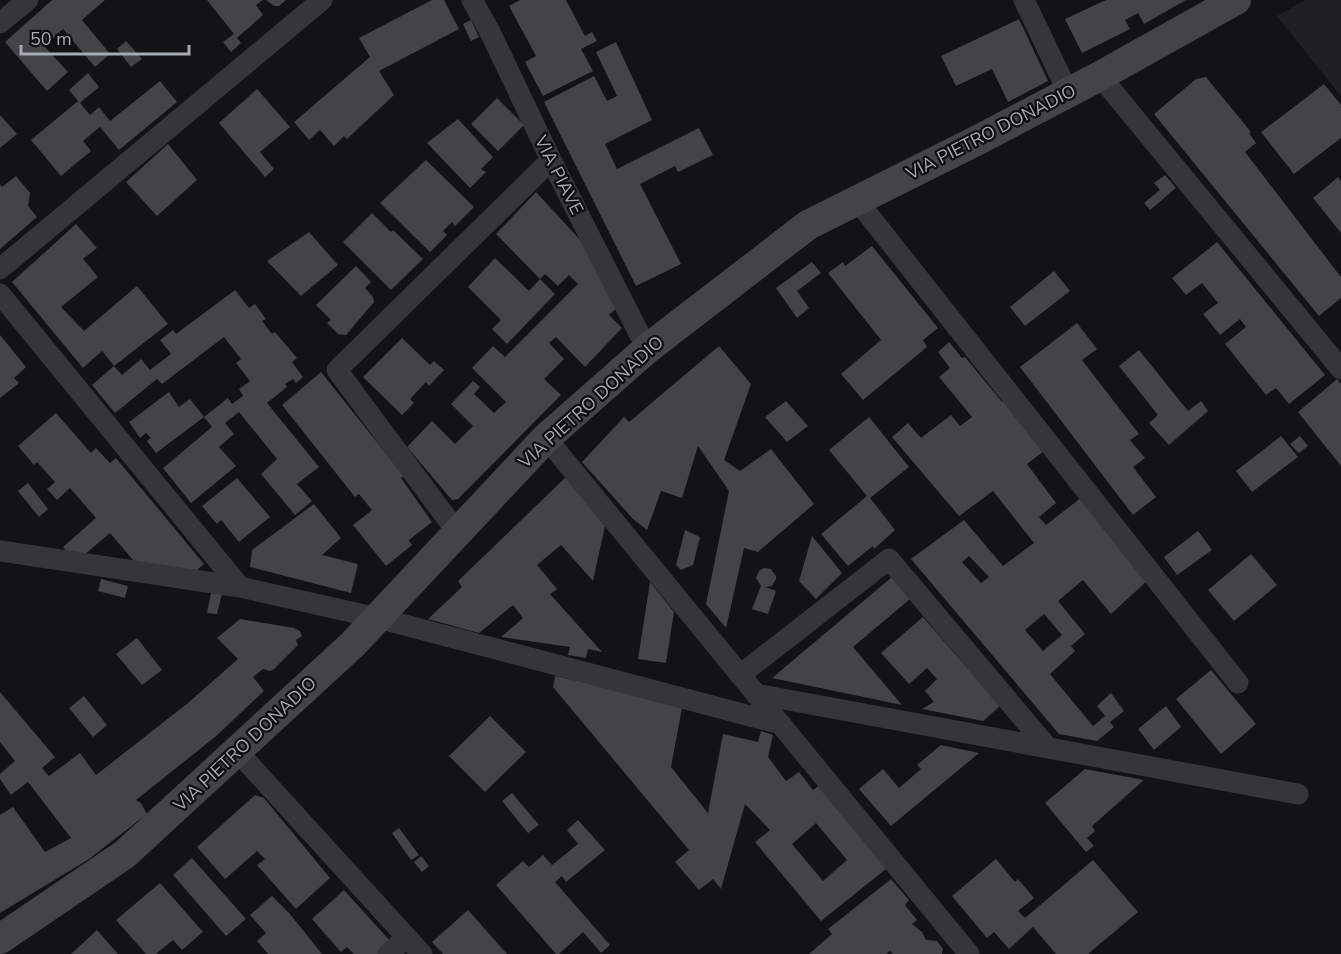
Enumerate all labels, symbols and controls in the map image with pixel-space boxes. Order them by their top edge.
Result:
scale bar [21,18,189,56]
text: 50 m [30,27,72,51]
street label: VIA PIETRO DONADIO [901,79,1080,186]
street label: VIA PIAVE [528,130,589,219]
street label: VIA PIETRO DONADIO [513,330,669,474]
street label: VIA PIETRO DONADIO [167,671,322,817]

